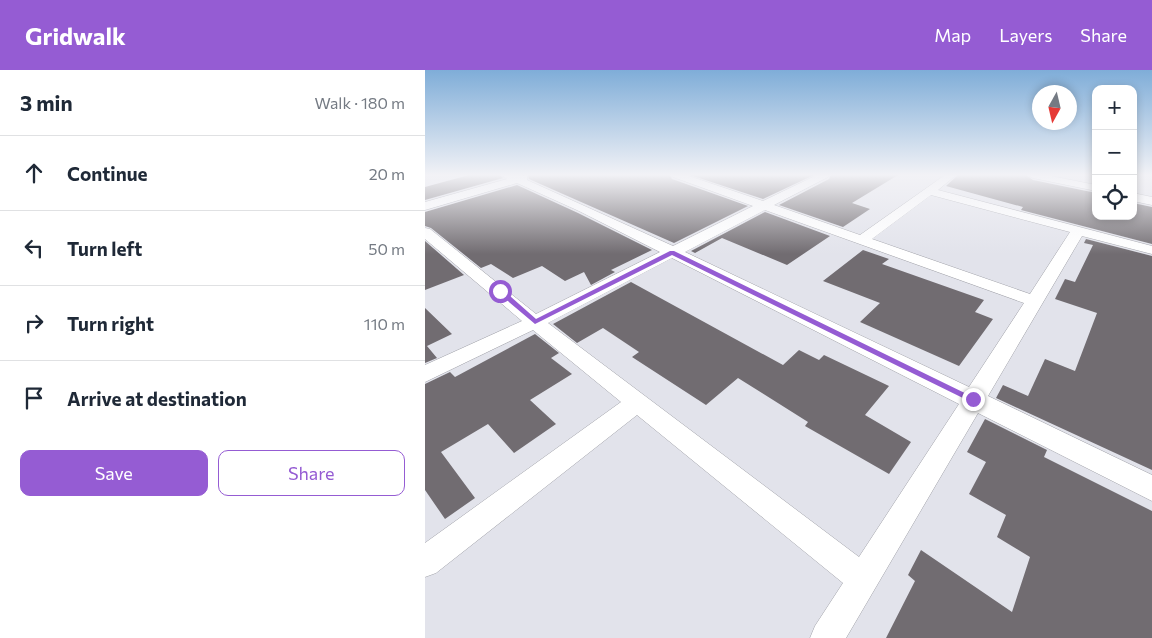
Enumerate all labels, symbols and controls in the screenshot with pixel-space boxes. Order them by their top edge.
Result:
text: Gridwalk [25,21,126,50]
text: Map [934,24,971,46]
text: Layers [999,24,1052,46]
text: Share [1080,24,1127,46]
north arrow [1032,85,1077,130]
map controls [1092,85,1137,220]
button: + [1092,85,1137,130]
text: 3 min [20,90,73,115]
text: Walk · 180 m [315,93,405,112]
button: − [1092,130,1137,175]
icon: ahead [20,159,48,187]
text: Continue [67,162,147,185]
text: 20 m [369,164,405,183]
button: locate [1092,175,1137,220]
icon: left [20,234,48,262]
text: Turn left [67,237,142,260]
text: 50 m [368,239,405,258]
route start [489,280,512,303]
icon: right [20,309,48,337]
text: Turn right [67,312,154,335]
text: 110 m [364,314,405,333]
icon: arrive [20,384,48,412]
text: Arrive at destination [67,387,247,410]
route end [962,388,985,411]
button: Save [20,450,208,496]
button: Share [218,450,405,496]

